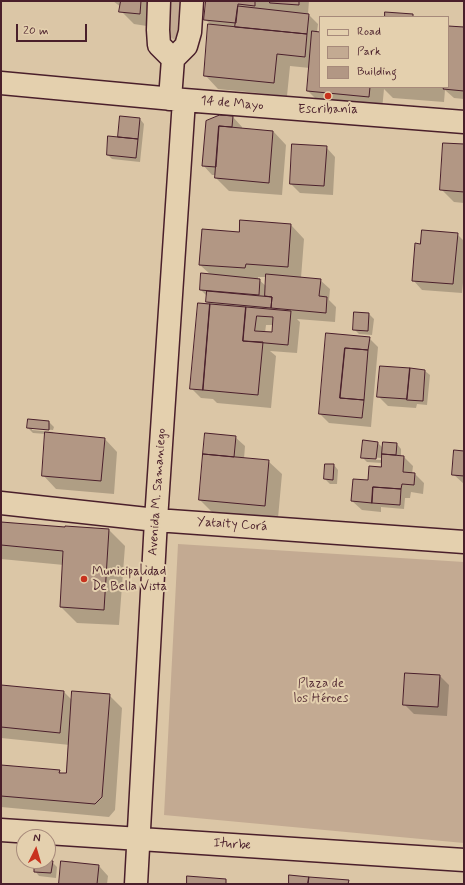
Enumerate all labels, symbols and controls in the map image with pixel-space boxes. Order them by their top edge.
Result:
scale bar [18,16,89,42]
legend [319,16,449,88]
text: 20 m [23,23,49,39]
text: Road [357,24,381,40]
text: Park [357,44,381,60]
text: Building [357,64,397,80]
marker: Escribanía [323,91,333,101]
street label: 14 de Mayo [200,93,264,115]
place label: Escribanía [298,102,358,118]
street label: Avenida M. Samaniego [146,428,170,556]
street label: Yataity Corá [196,515,268,535]
place label: Municipalidad De Bella Vista [92,564,167,595]
marker: Municipalidad De Bella Vista [79,574,89,584]
park label: Plaza de los Héroes [294,676,348,707]
north arrow [16,829,56,869]
text: N [33,831,41,845]
street label: Iturbe [213,836,251,854]

